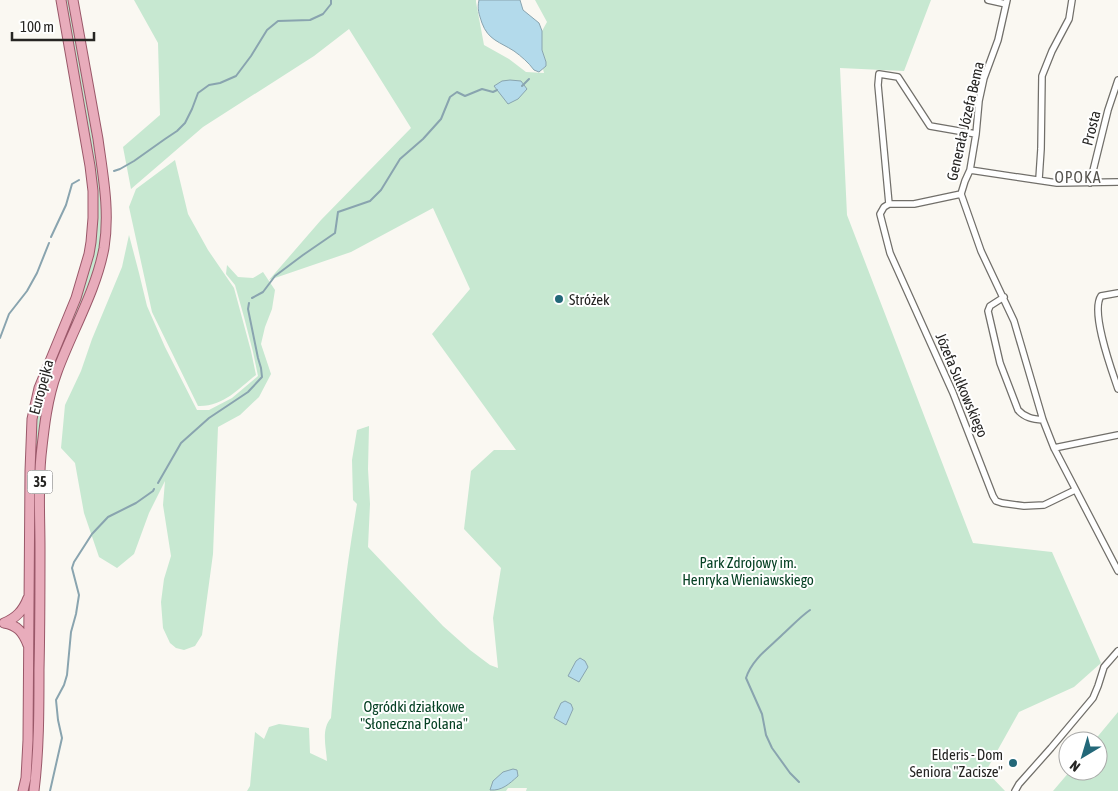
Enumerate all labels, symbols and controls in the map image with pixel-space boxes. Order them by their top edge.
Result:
scale bar [12,10,95,42]
text: 100 m [20,18,54,35]
street label: Generała Józefa Bema [943,60,987,182]
street label: Prosta [1078,109,1104,147]
district label: OPOKA [1054,168,1102,186]
place label: Stróżek [569,291,610,308]
marker: Stróżek [553,293,565,305]
street label: Józefa Sułkowskiego [932,330,992,440]
street label: Europejka [26,358,56,416]
road number: 35 [28,471,52,494]
park label: Park Zdrojowy im. Henryka Wieniawskiego [682,554,814,588]
park label: Ogródki działkowe "Słoneczna Polana" [360,698,468,732]
north arrow [1058,731,1108,781]
place label: Elderis - Dom Seniora "Zacisze" [910,746,1003,780]
marker: Elderis - Dom Seniora "Zacisze" [1007,757,1019,769]
text: N [1067,757,1083,775]

